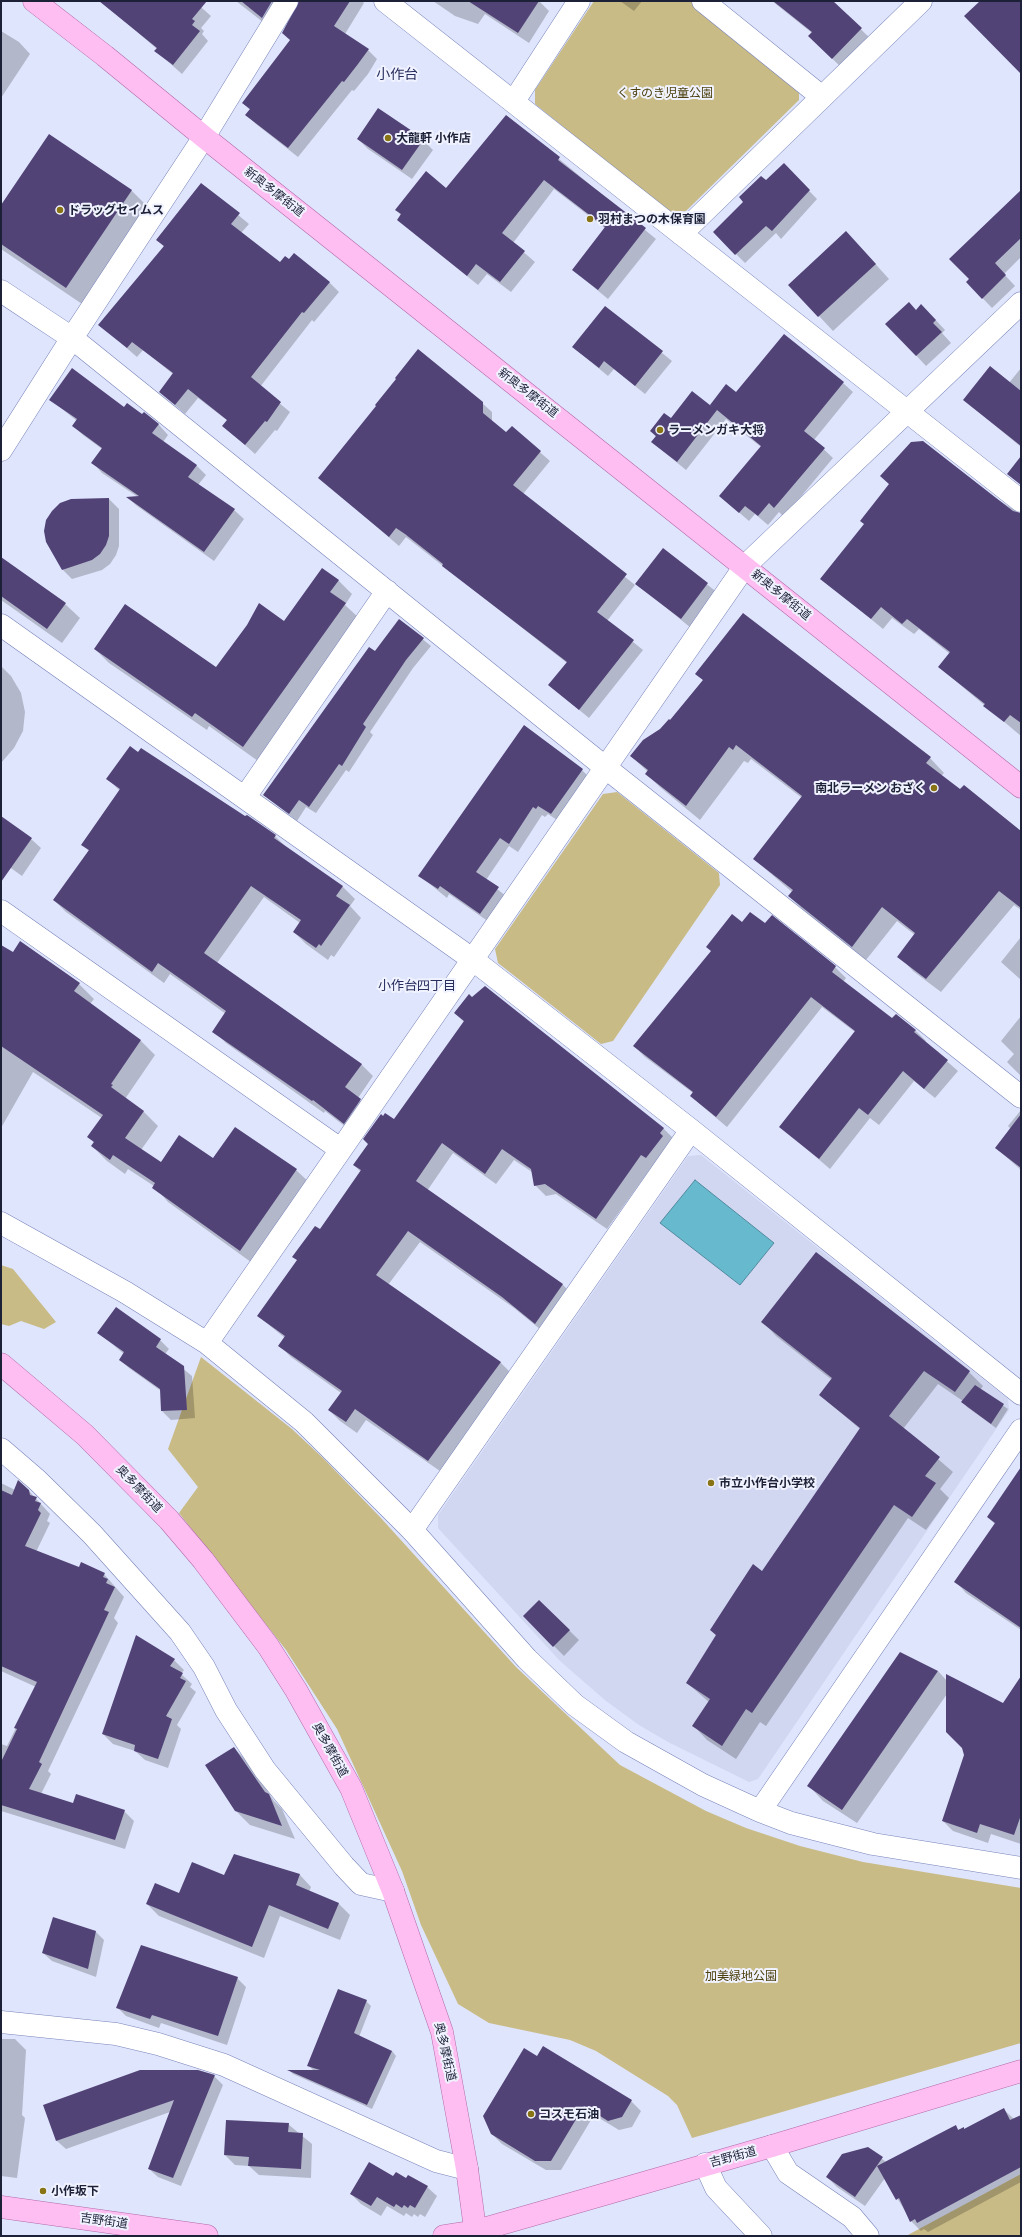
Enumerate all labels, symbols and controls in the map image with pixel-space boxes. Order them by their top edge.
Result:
district label: 小作台 [376,67,418,83]
park label: くすのき児童公園 [617,86,713,100]
place label: 大龍軒 小作店 [396,131,471,145]
marker: 大龍軒 小作店 [383,133,393,143]
street label: 新奥多摩街道 [241,164,307,220]
place label: ドラッグセイムス [68,203,164,217]
marker: ドラッグセイムス [55,205,65,215]
place label: 羽村まつの木保育園 [598,212,706,226]
marker: 羽村まつの木保育園 [585,214,595,224]
street label: 新奥多摩街道 [495,365,561,421]
place label: ラーメンガキ大将 [668,423,764,437]
marker: ラーメンガキ大将 [655,425,665,435]
street label: 新奥多摩街道 [748,567,814,623]
place label: 南北ラーメン おざく [815,781,926,795]
marker: 南北ラーメン おざく [929,783,939,793]
district label: 小作台四丁目 [378,978,456,994]
street label: 奥多摩街道 [113,1462,165,1516]
place label: 市立小作台小学校 [719,1476,815,1490]
marker: 市立小作台小学校 [706,1478,716,1488]
street label: 奥多摩街道 [309,1720,351,1780]
park label: 加美緑地公園 [705,1969,777,1983]
street label: 奥多摩街道 [431,2021,459,2083]
place label: コスモ石油 [539,2107,599,2121]
marker: コスモ石油 [526,2109,536,2119]
street label: 吉野街道 [708,2144,758,2170]
place label: 小作坂下 [51,2184,99,2198]
marker: 小作坂下 [38,2186,48,2196]
street label: 吉野街道 [79,2211,129,2231]

